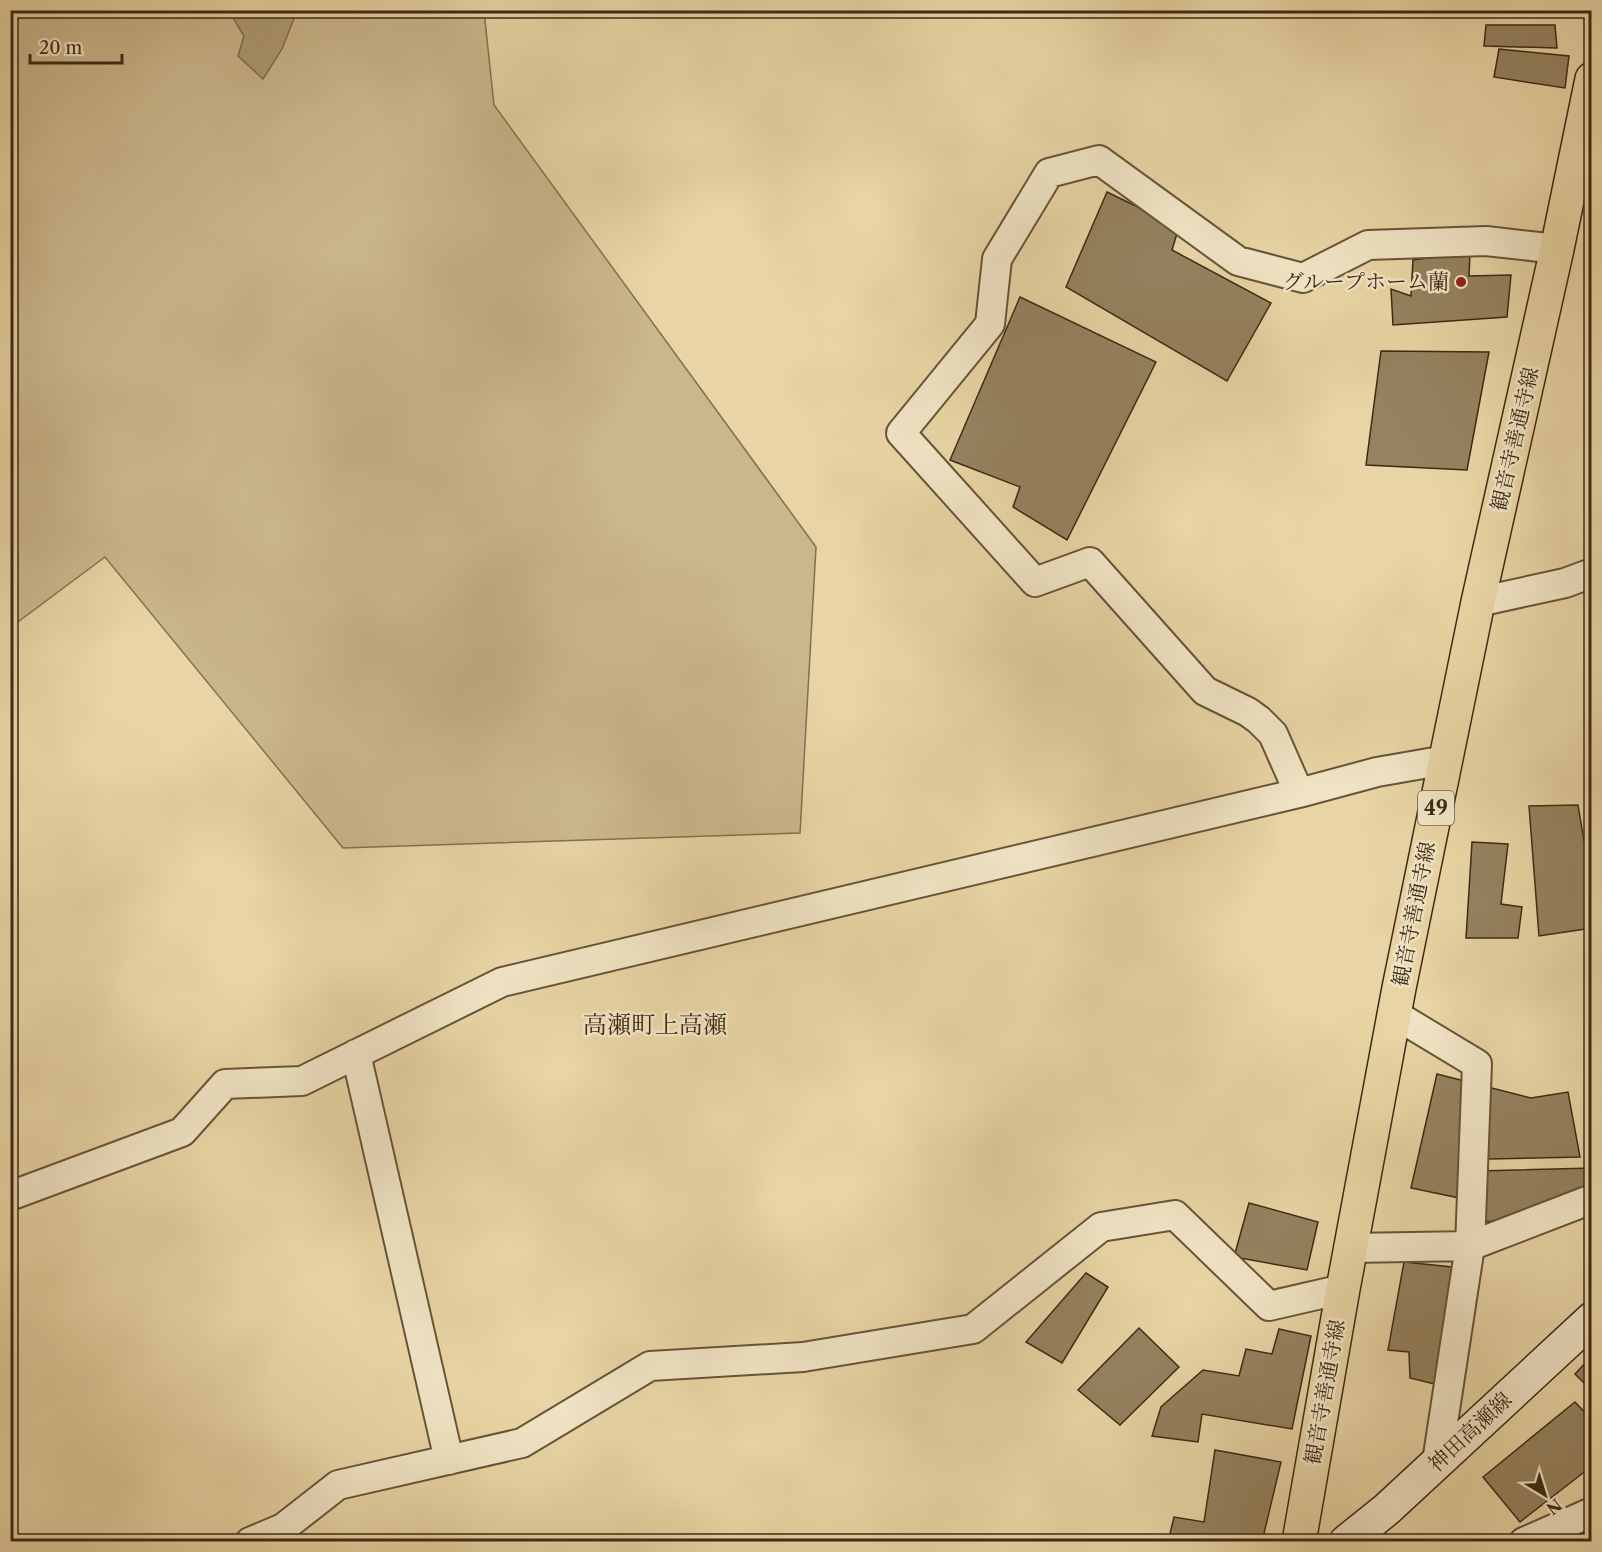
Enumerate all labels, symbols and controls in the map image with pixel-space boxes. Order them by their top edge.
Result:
scale bar [30,27,122,65]
text: 20 m [39,37,83,59]
place label: グループホーム蘭 [1283,269,1449,294]
marker: グループホーム蘭 [1454,275,1468,289]
street label: 観音寺善通寺線 [1486,364,1543,513]
road number: 49 [1418,791,1454,825]
street label: 観音寺善通寺線 [1387,839,1440,988]
district label: 高瀬町上高瀬 [583,1010,727,1039]
street label: 観音寺善通寺線 [1299,1317,1350,1466]
street label: 神田高瀬線 [1423,1387,1517,1477]
north arrow [1515,1465,1575,1525]
text: N [1543,1495,1566,1519]

